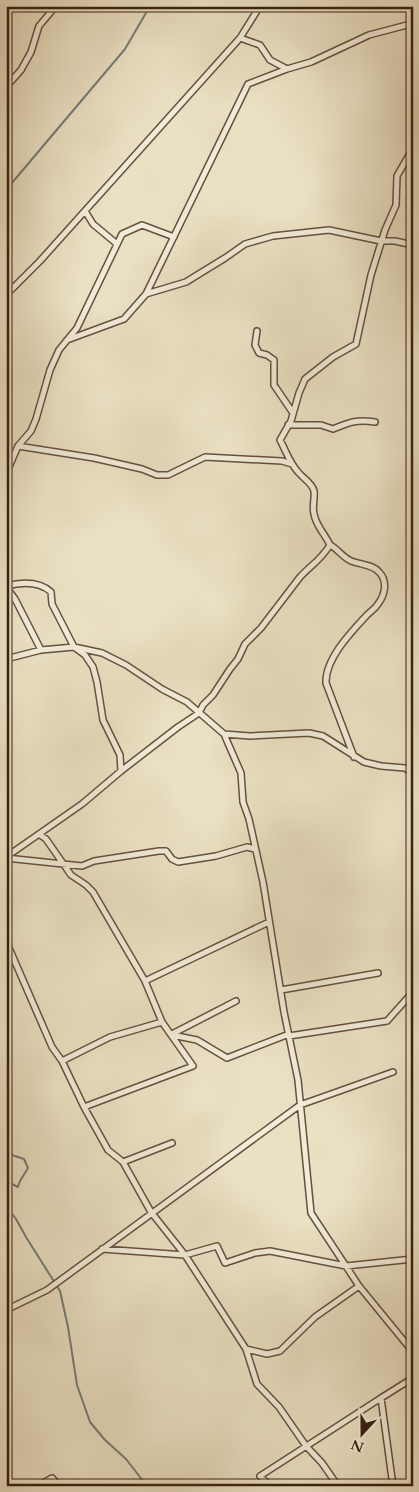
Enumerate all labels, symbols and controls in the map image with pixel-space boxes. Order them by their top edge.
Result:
north arrow [336,1410,386,1460]
text: N [348,1435,367,1457]

